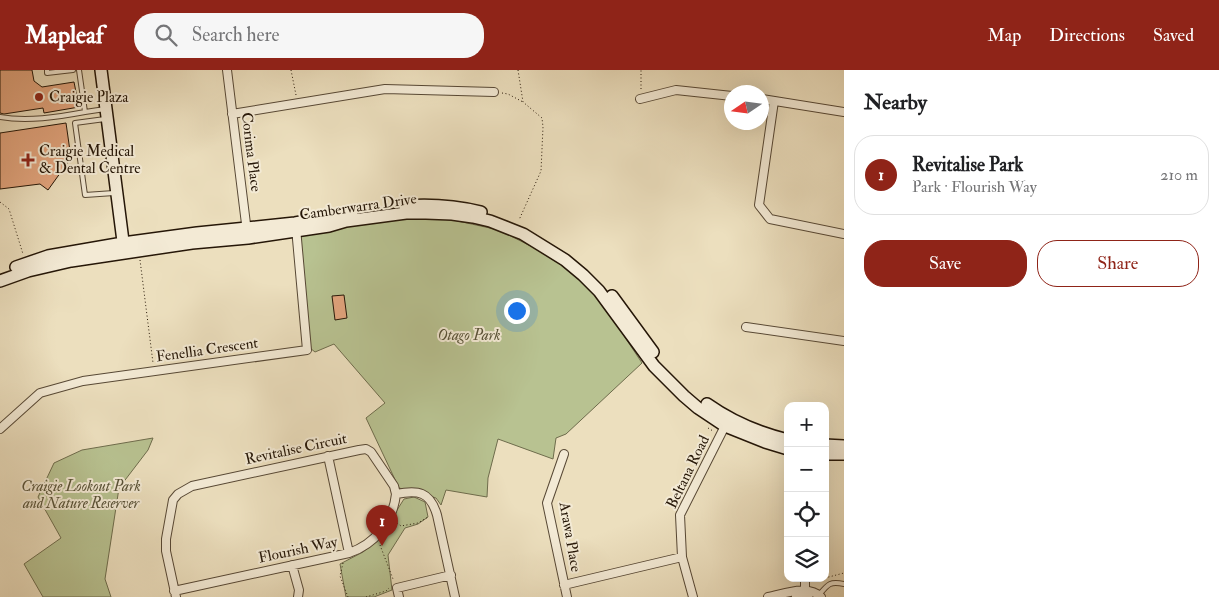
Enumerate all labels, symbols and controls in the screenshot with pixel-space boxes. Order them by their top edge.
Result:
search box [134,13,484,58]
text: Mapleaf [25,20,104,51]
icon: search [152,21,180,49]
text: Search here [192,23,279,47]
text: Map [988,24,1021,47]
text: Directions [1049,24,1125,47]
text: Saved [1153,24,1194,47]
north arrow [724,85,769,130]
place label: Craigie Plaza [49,88,129,107]
text: Nearby [864,89,927,116]
marker: Craigie Plaza [33,91,45,103]
street label: Corima Place [237,111,265,193]
place label: Craigie Medical & Dental Centre [39,142,140,178]
marker: Craigie Medical & Dental Centre [21,153,35,167]
text: Revitalise Park [912,153,1023,177]
text: 1 [878,165,884,185]
text: 210 m [1160,165,1198,185]
text: Park · Flourish Way [912,177,1037,197]
street label: Camberwarra Drive [298,189,418,225]
button: Save [864,240,1027,287]
button: Share [1037,240,1199,287]
your location [504,298,530,324]
park label: Otago Park [437,326,501,345]
street label: Fenellia Crescent [155,333,259,367]
map controls [784,402,829,582]
button: + [784,402,829,447]
street label: Revitalise Circuit [243,429,349,469]
street label: Beltana Road [662,432,714,512]
button: − [784,447,829,492]
park label: Craigie Lookout Park and Nature Reserver [21,477,141,513]
button: locate [784,492,829,537]
street label: Arawa Place [554,500,585,573]
pin: 1 [366,505,398,546]
street label: Flourish Way [257,532,340,568]
button: layers [784,537,829,582]

